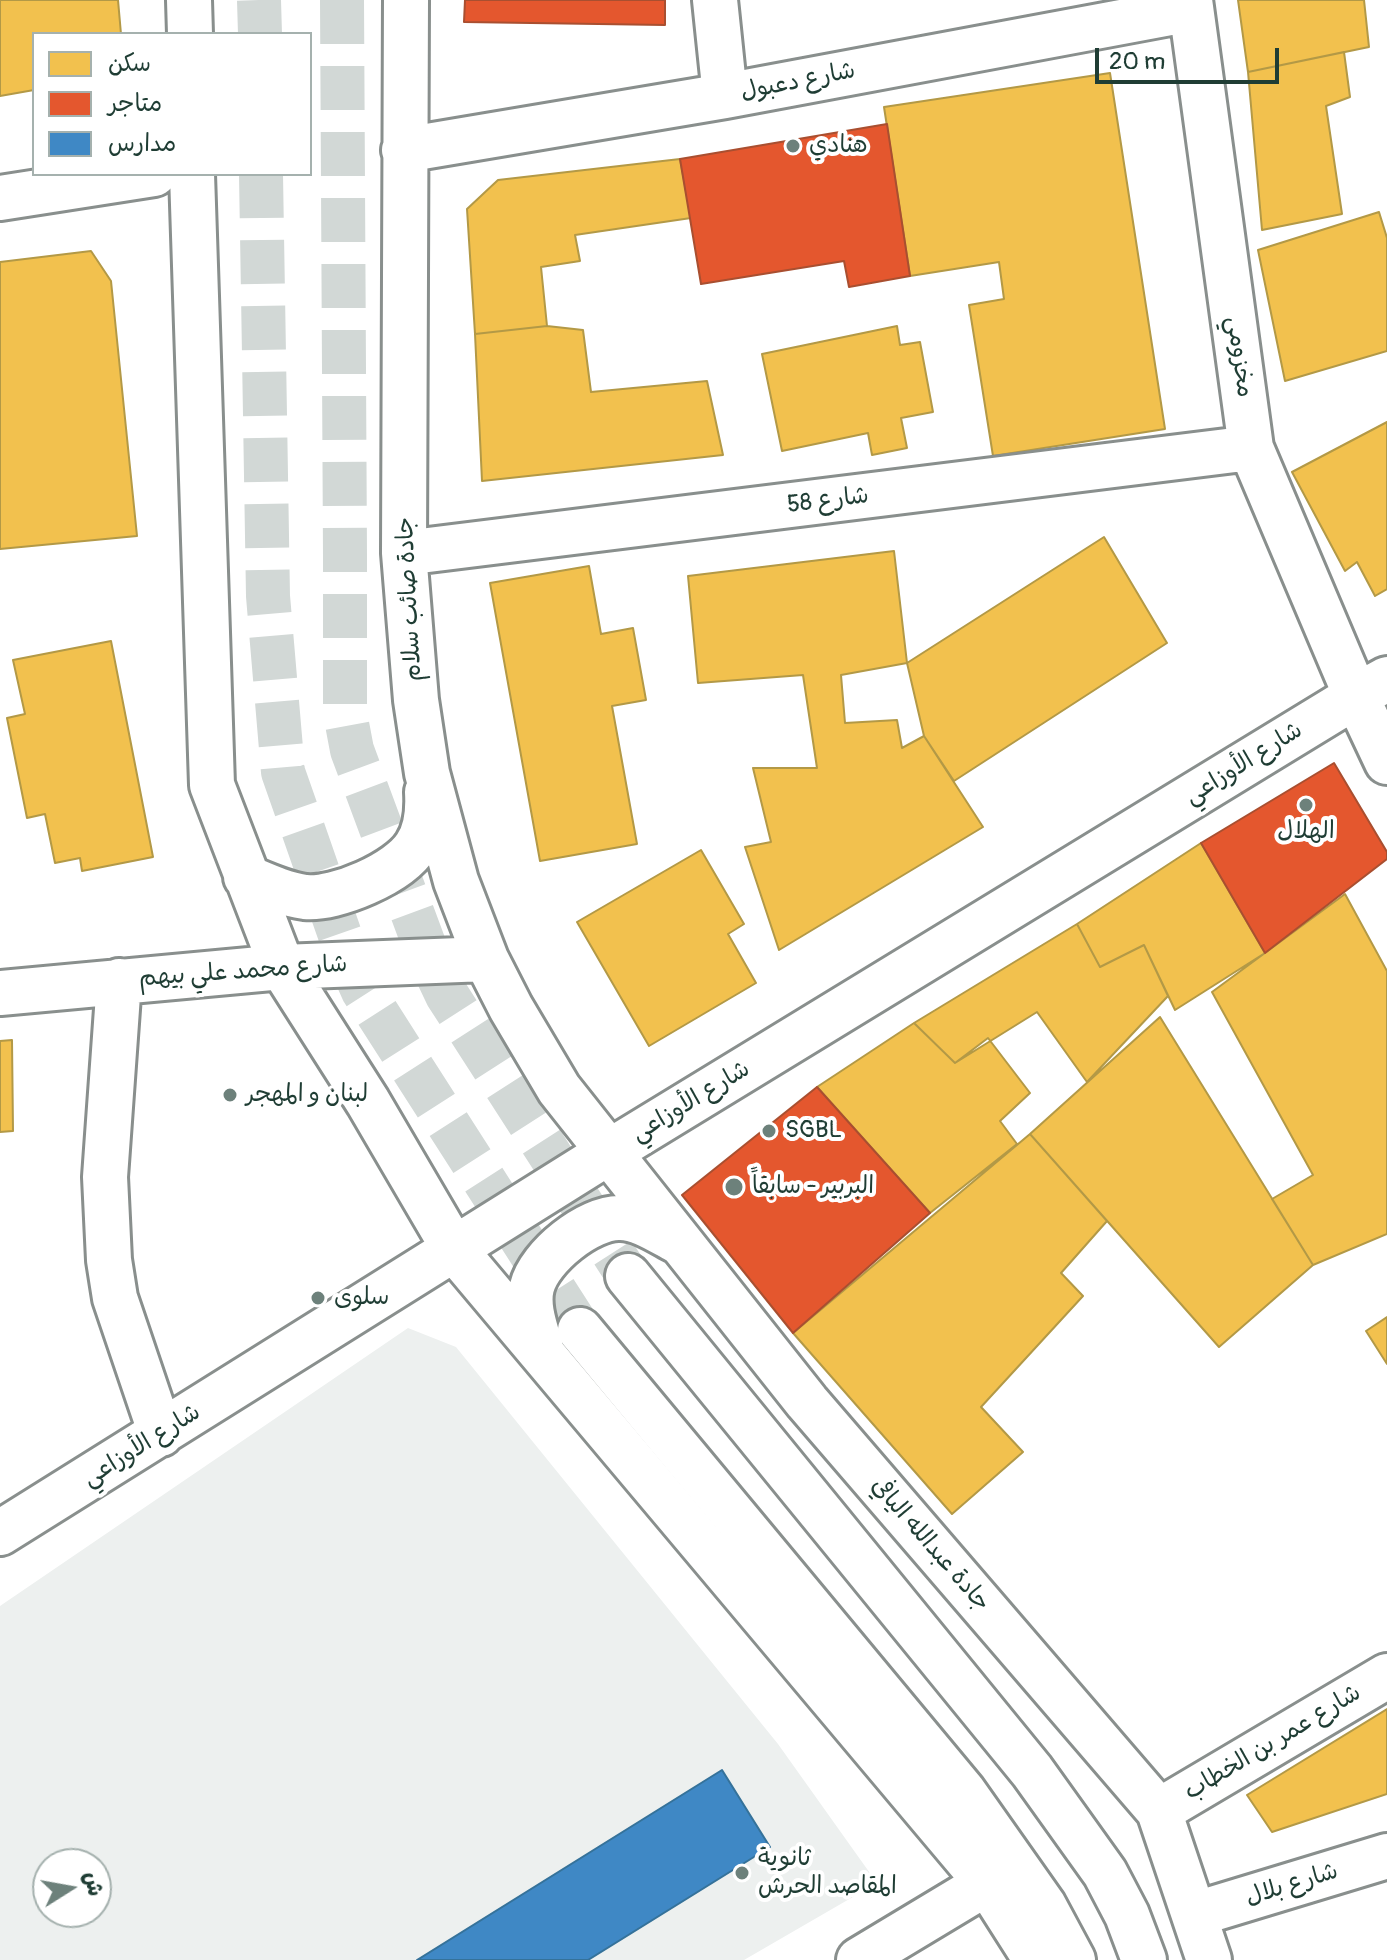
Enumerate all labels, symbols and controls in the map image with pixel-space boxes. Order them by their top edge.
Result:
legend [32,32,312,176]
scale bar [1099,32,1283,82]
text: 20 m [1109,47,1165,76]
text: سكن [108,49,151,78]
street label: شارع دعبول [738,57,858,107]
text: متاجر [108,89,162,118]
text: مدارس [108,129,176,158]
place label: هنادي [809,132,868,160]
marker: هنادي [784,137,802,155]
street label: مخزومي [1219,315,1259,399]
street label: شارع 58 [785,482,871,520]
street label: جادة صائب سلام [391,516,429,682]
street label: شارع الأوزاعي [1180,716,1308,812]
marker: الهلال [1297,796,1315,814]
place label: الهلال [1277,818,1335,846]
street label: شارع محمد علي بيهم [138,950,348,994]
street label: شارع الأوزاعي [626,1055,756,1149]
place label: لبنان و المهجر [246,1081,368,1109]
marker: لبنان و المهجر [221,1086,239,1104]
place label: SGBL [785,1117,842,1145]
marker: SGBL [760,1122,778,1140]
place label: البربير - سابقاً [752,1173,874,1201]
marker: البربير - سابقاً [723,1176,745,1198]
place label: سلوى [334,1284,389,1312]
marker: سلوى [309,1289,327,1307]
street label: شارع الأوزاعي [78,1398,206,1494]
street label: جادة عبدالله اليافي [864,1472,996,1618]
street label: شارع عمر بن الخطاب [1180,1679,1366,1807]
place label: ثانوية المقاصد الحرش [758,1845,897,1901]
north arrow [32,1848,112,1928]
street label: شارع بلال [1242,1857,1342,1913]
marker: ثانوية المقاصد الحرش [733,1864,751,1882]
text: ش [78,1869,110,1898]

